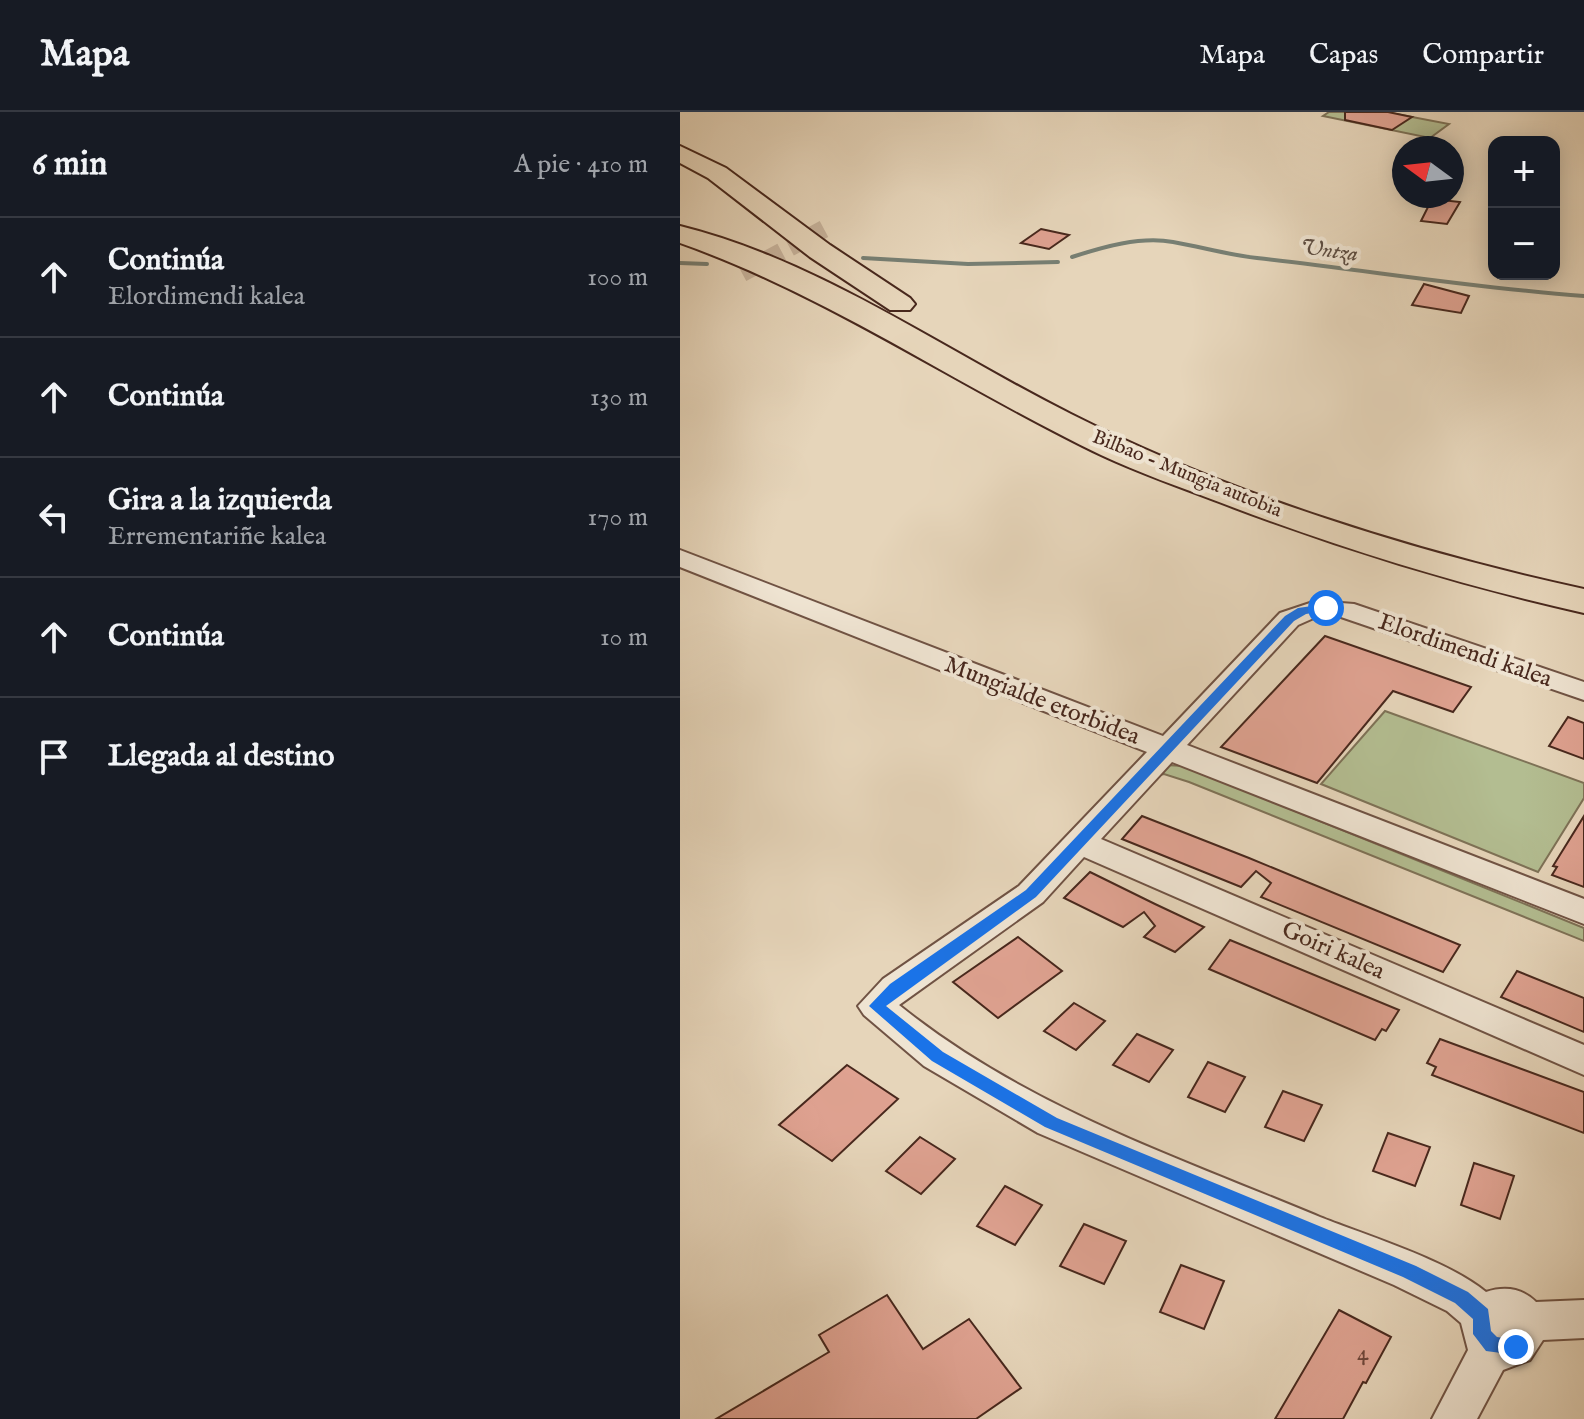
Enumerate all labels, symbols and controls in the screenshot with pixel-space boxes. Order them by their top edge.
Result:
text: Mapa [40,31,129,79]
text: Mapa [1199,38,1265,73]
text: Capas [1309,38,1378,73]
text: Compartir [1422,38,1544,73]
north arrow [1392,136,1464,208]
map controls [1488,136,1560,280]
button: + [1488,136,1560,208]
text: 6 min [32,143,107,186]
text: A pie · 410 m [514,148,648,181]
button: − [1488,208,1560,280]
water label: Untza [1298,233,1360,269]
text: Continúa [108,242,224,280]
icon: ahead [32,255,76,299]
text: 100 m [587,261,648,294]
text: Elordimendi kalea [108,280,305,313]
icon: ahead [32,375,76,419]
text: Continúa [108,378,224,416]
text: 130 m [590,381,648,414]
street label: Bilbao - Mungia autobia [1089,425,1286,524]
text: Gira a la izquierda [108,482,332,520]
icon: left [32,495,76,539]
text: 170 m [588,501,648,534]
text: Errementariñe kalea [108,520,326,553]
route start [1308,590,1344,626]
street label: Elordimendi kalea [1374,607,1557,695]
icon: ahead [32,615,76,659]
text: Continúa [108,618,224,656]
text: 10 m [600,621,648,654]
street label: Mungialde etorbidea [940,649,1145,753]
icon: arrive [32,735,76,779]
text: Llegada al destino [108,738,334,776]
street label: Goiri kalea [1277,914,1390,988]
route end [1498,1329,1534,1365]
house number: 4 [1357,1338,1369,1369]

